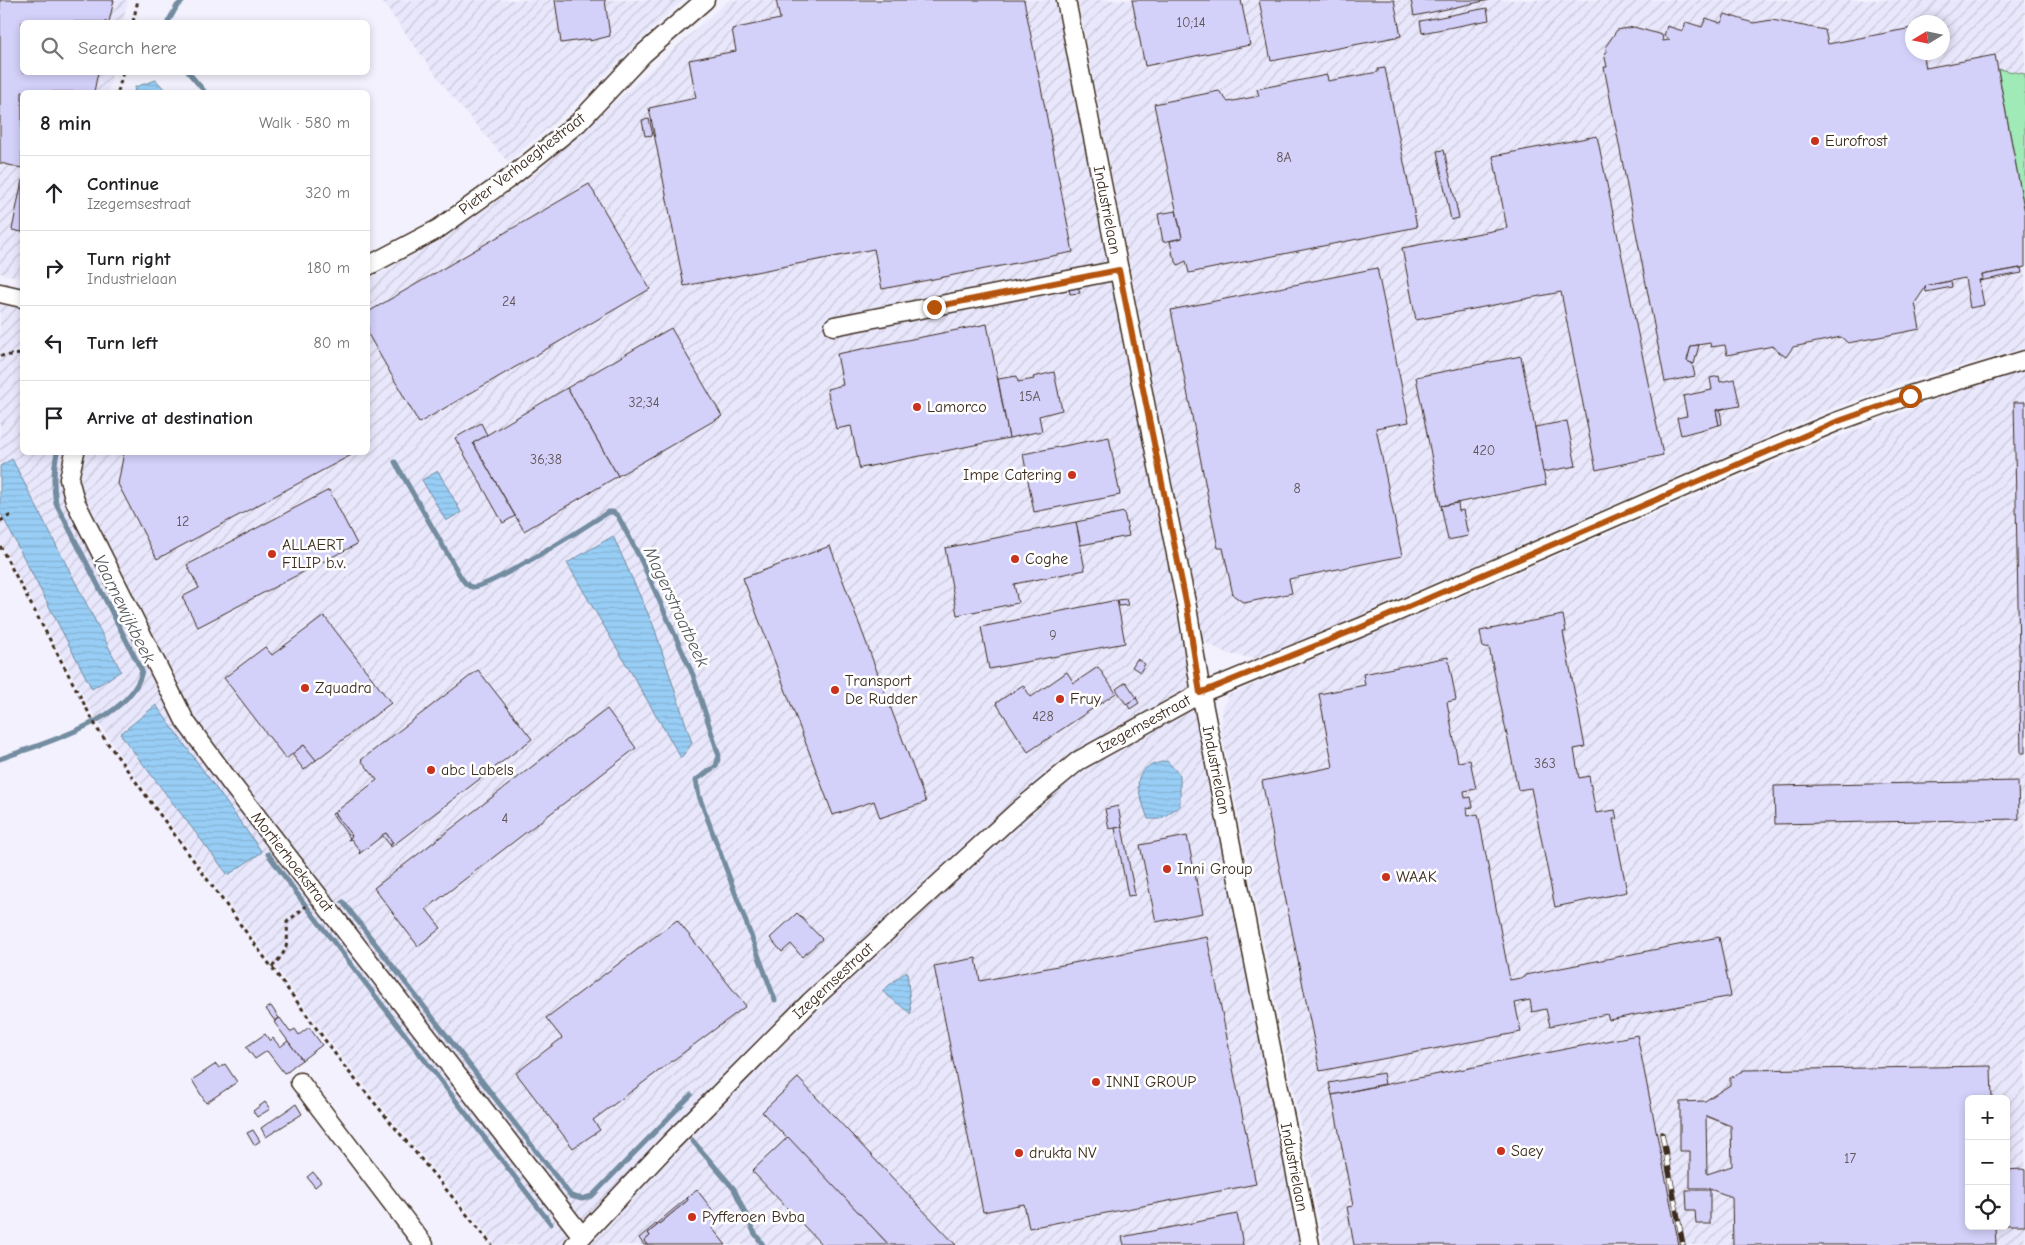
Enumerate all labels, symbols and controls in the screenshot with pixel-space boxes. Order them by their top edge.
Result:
house number: 10;14 [1176,14,1206,31]
north arrow [1905,15,1950,60]
search box [20,20,370,75]
icon: search [38,34,66,62]
text: Search here [78,37,177,59]
street label: Pieter Verhaeghestraat [455,109,589,219]
text: 8 min [40,111,91,135]
text: Walk · 580 m [259,114,350,132]
place label: Eurofrost [1825,132,1888,150]
marker: Eurofrost [1809,135,1821,147]
house number: 8A [1276,149,1292,166]
street label: Industrielaan [1090,164,1124,256]
text: Continue [87,173,159,195]
icon: ahead [40,179,68,207]
text: 320 m [305,184,350,202]
text: Izegemsestraat [87,195,191,213]
text: Turn right [87,248,171,270]
icon: right [40,254,68,282]
text: 180 m [307,259,350,277]
text: Industrielaan [87,270,177,288]
house number: 24 [502,293,516,310]
route end [923,296,946,319]
icon: left [40,329,68,357]
text: Turn left [87,332,158,354]
text: 80 m [313,334,350,352]
route start [1899,385,1922,408]
house number: 15A [1019,388,1041,405]
house number: 32;34 [628,394,660,411]
place label: Lamorco [927,398,987,416]
marker: Lamorco [911,401,923,413]
icon: arrive [40,404,68,432]
text: Arrive at destination [87,407,253,429]
house number: 420 [1473,442,1495,459]
house number: 36;38 [530,451,562,468]
place label: Impe Catering [963,466,1062,484]
marker: Impe Catering [1066,469,1078,481]
house number: 8 [1293,480,1301,497]
house number: 12 [177,513,189,530]
place label: ALLAERT FILIP b.v. [282,536,346,572]
water label: Magerstraatbeek [638,543,713,671]
marker: ALLAERT FILIP b.v. [266,548,278,560]
place label: Coghe [1025,550,1068,568]
water label: Vaarnewijkbeek [89,551,159,667]
marker: Coghe [1009,553,1021,565]
house number: 9 [1049,627,1057,644]
place label: Transport De Rudder [845,672,918,708]
place label: Zquadra [315,679,372,697]
marker: Zquadra [299,682,311,694]
marker: Transport De Rudder [829,684,841,696]
place label: Fruy [1070,690,1102,708]
street label: Izegemsestraat [1094,691,1194,757]
marker: Fruy [1054,693,1066,705]
house number: 428 [1032,708,1054,725]
street label: Industrielaan [1199,724,1233,816]
house number: 363 [1534,755,1556,772]
place label: abc Labels [441,761,514,779]
marker: abc Labels [425,764,437,776]
street label: Mortierhoekstraat [247,808,337,916]
house number: 4 [502,810,509,827]
place label: Inni Group [1177,860,1253,878]
marker: Inni Group [1161,863,1173,875]
place label: WAAK [1396,868,1437,886]
marker: WAAK [1380,871,1392,883]
street label: Izegemsestraat [789,939,877,1023]
place label: INNI GROUP [1106,1073,1196,1091]
marker: INNI GROUP [1090,1076,1102,1088]
map controls [1965,1095,2010,1230]
button: + [1965,1095,2010,1140]
street label: Industrielaan [1277,1121,1311,1213]
button: − [1965,1140,2010,1185]
place label: Saey [1511,1142,1544,1160]
place label: drukta NV [1029,1144,1097,1162]
marker: Saey [1495,1145,1507,1157]
marker: drukta NV [1013,1147,1025,1159]
house number: 17 [1844,1150,1856,1167]
button: locate [1965,1185,2010,1230]
place label: Pyfferoen Bvba [702,1208,805,1226]
marker: Pyfferoen Bvba [686,1211,698,1223]

